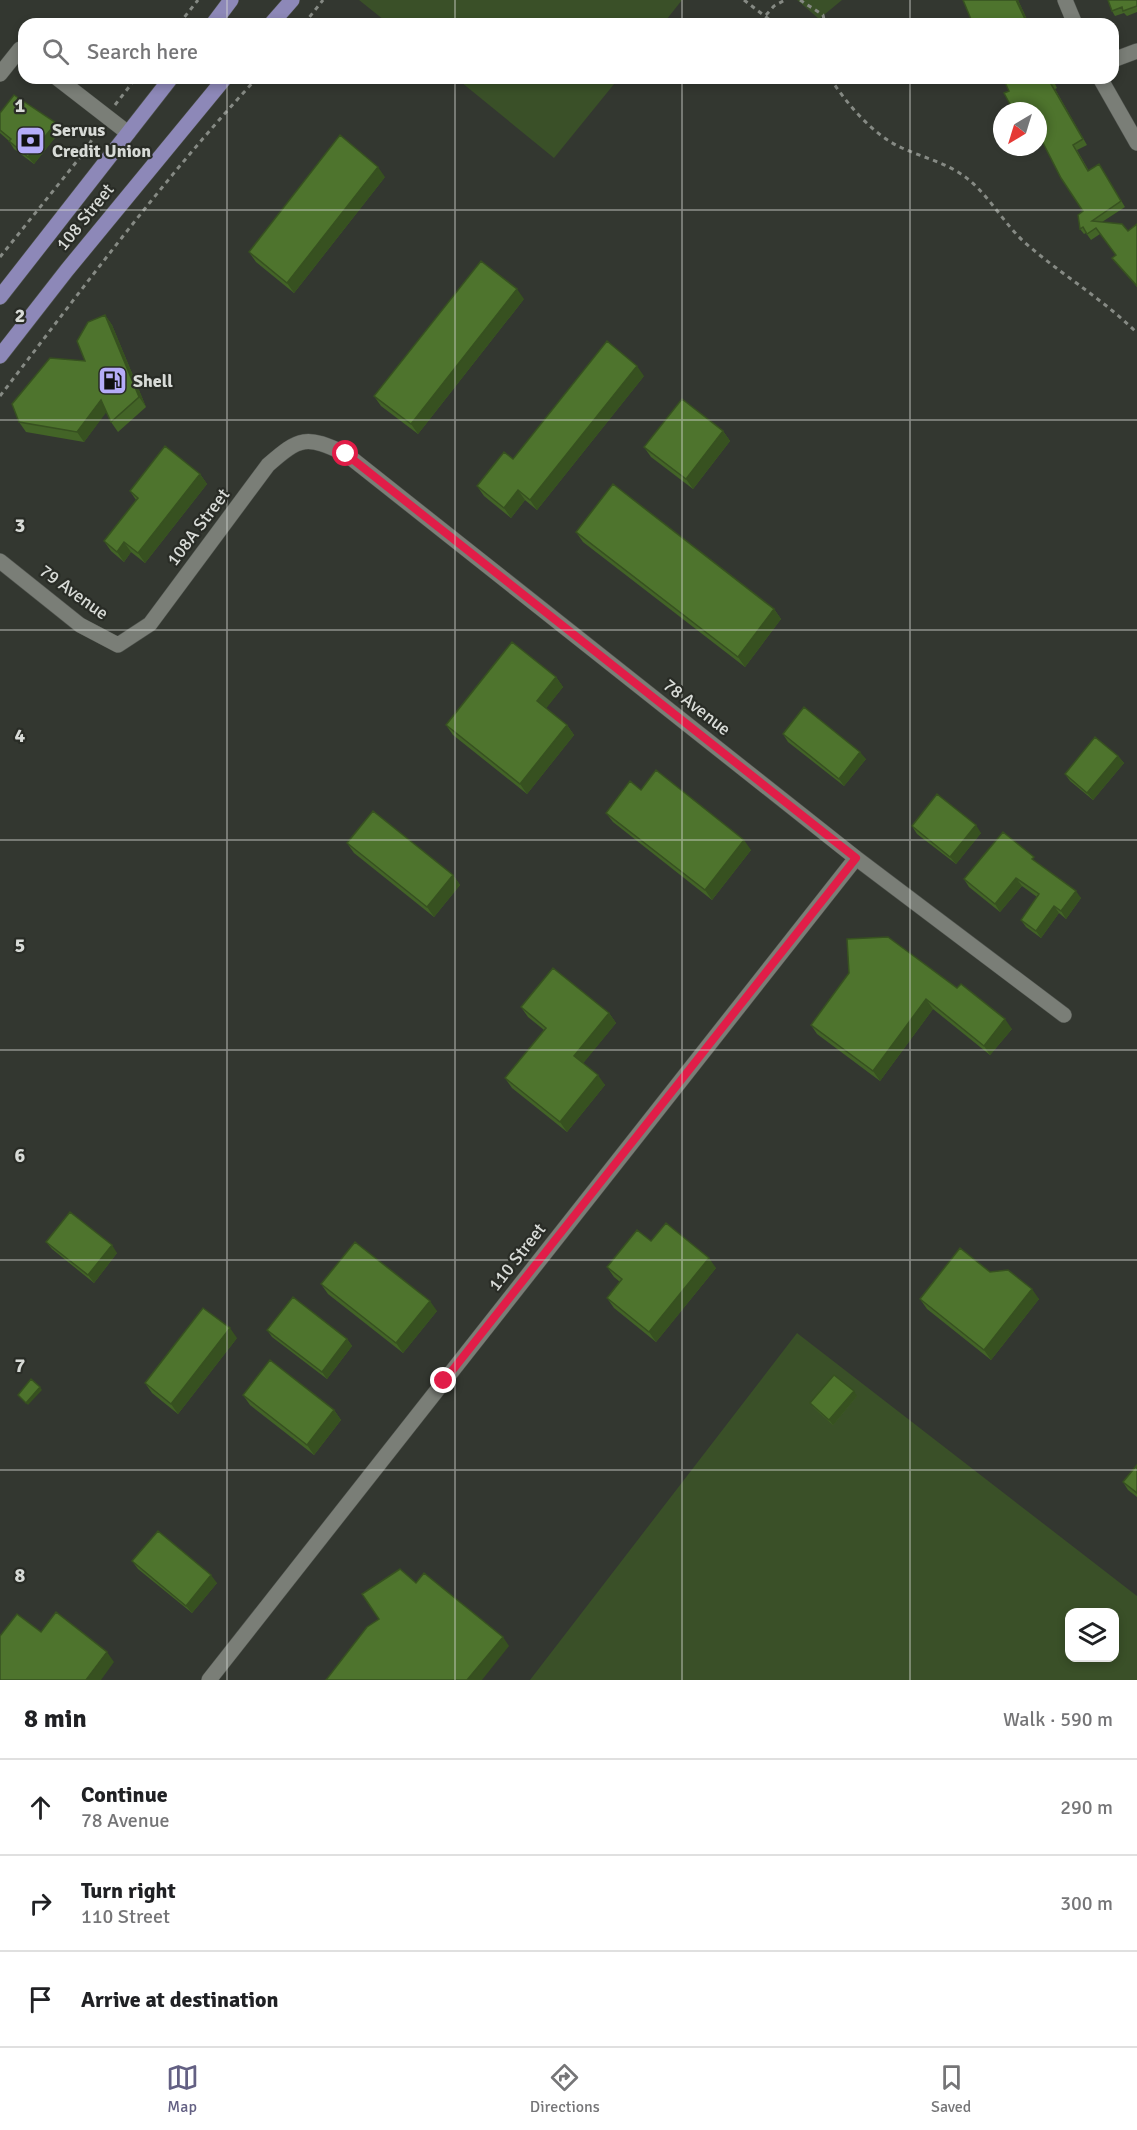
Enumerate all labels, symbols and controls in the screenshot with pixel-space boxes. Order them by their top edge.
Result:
search box [18,18,1119,84]
icon: search [39,35,72,68]
text: Search here [87,38,198,65]
text: 1 [15,93,26,118]
north arrow [993,102,1047,156]
place label: Servus Credit Union [52,119,151,162]
bank icon: Servus Credit Union [15,124,47,156]
street label: 108 Street [51,179,119,255]
text: 2 [15,303,25,328]
fuel station icon: Shell [96,365,128,397]
place label: Shell [133,370,173,392]
route start [332,440,358,466]
street label: 108A Street [162,484,234,570]
text: 3 [15,513,25,538]
street label: 79 Avenue [35,560,113,624]
street label: 78 Avenue [659,674,735,740]
text: 4 [15,723,26,748]
text: 5 [15,933,25,958]
text: 6 [15,1143,26,1168]
street label: 110 Street [484,1219,550,1295]
text: 7 [15,1353,26,1378]
route end [430,1367,456,1393]
text: 8 [15,1563,26,1588]
map controls [1065,1608,1119,1662]
button: layers [1065,1608,1119,1662]
text: 8 min [24,1703,87,1735]
text: Walk · 590 m [1003,1707,1113,1732]
text: Continue [81,1781,168,1808]
icon: ahead [24,1791,57,1824]
text: 290 m [1060,1795,1113,1820]
text: 78 Avenue [81,1808,170,1833]
text: Turn right [81,1877,176,1904]
icon: right [24,1887,57,1920]
text: 300 m [1060,1891,1113,1916]
text: 110 Street [81,1904,170,1929]
icon: arrive [24,1983,57,2016]
text: Arrive at destination [81,1986,278,2013]
tab: Map [166,2061,199,2117]
tab: Directions [530,2061,600,2117]
tab: Saved [931,2061,971,2117]

